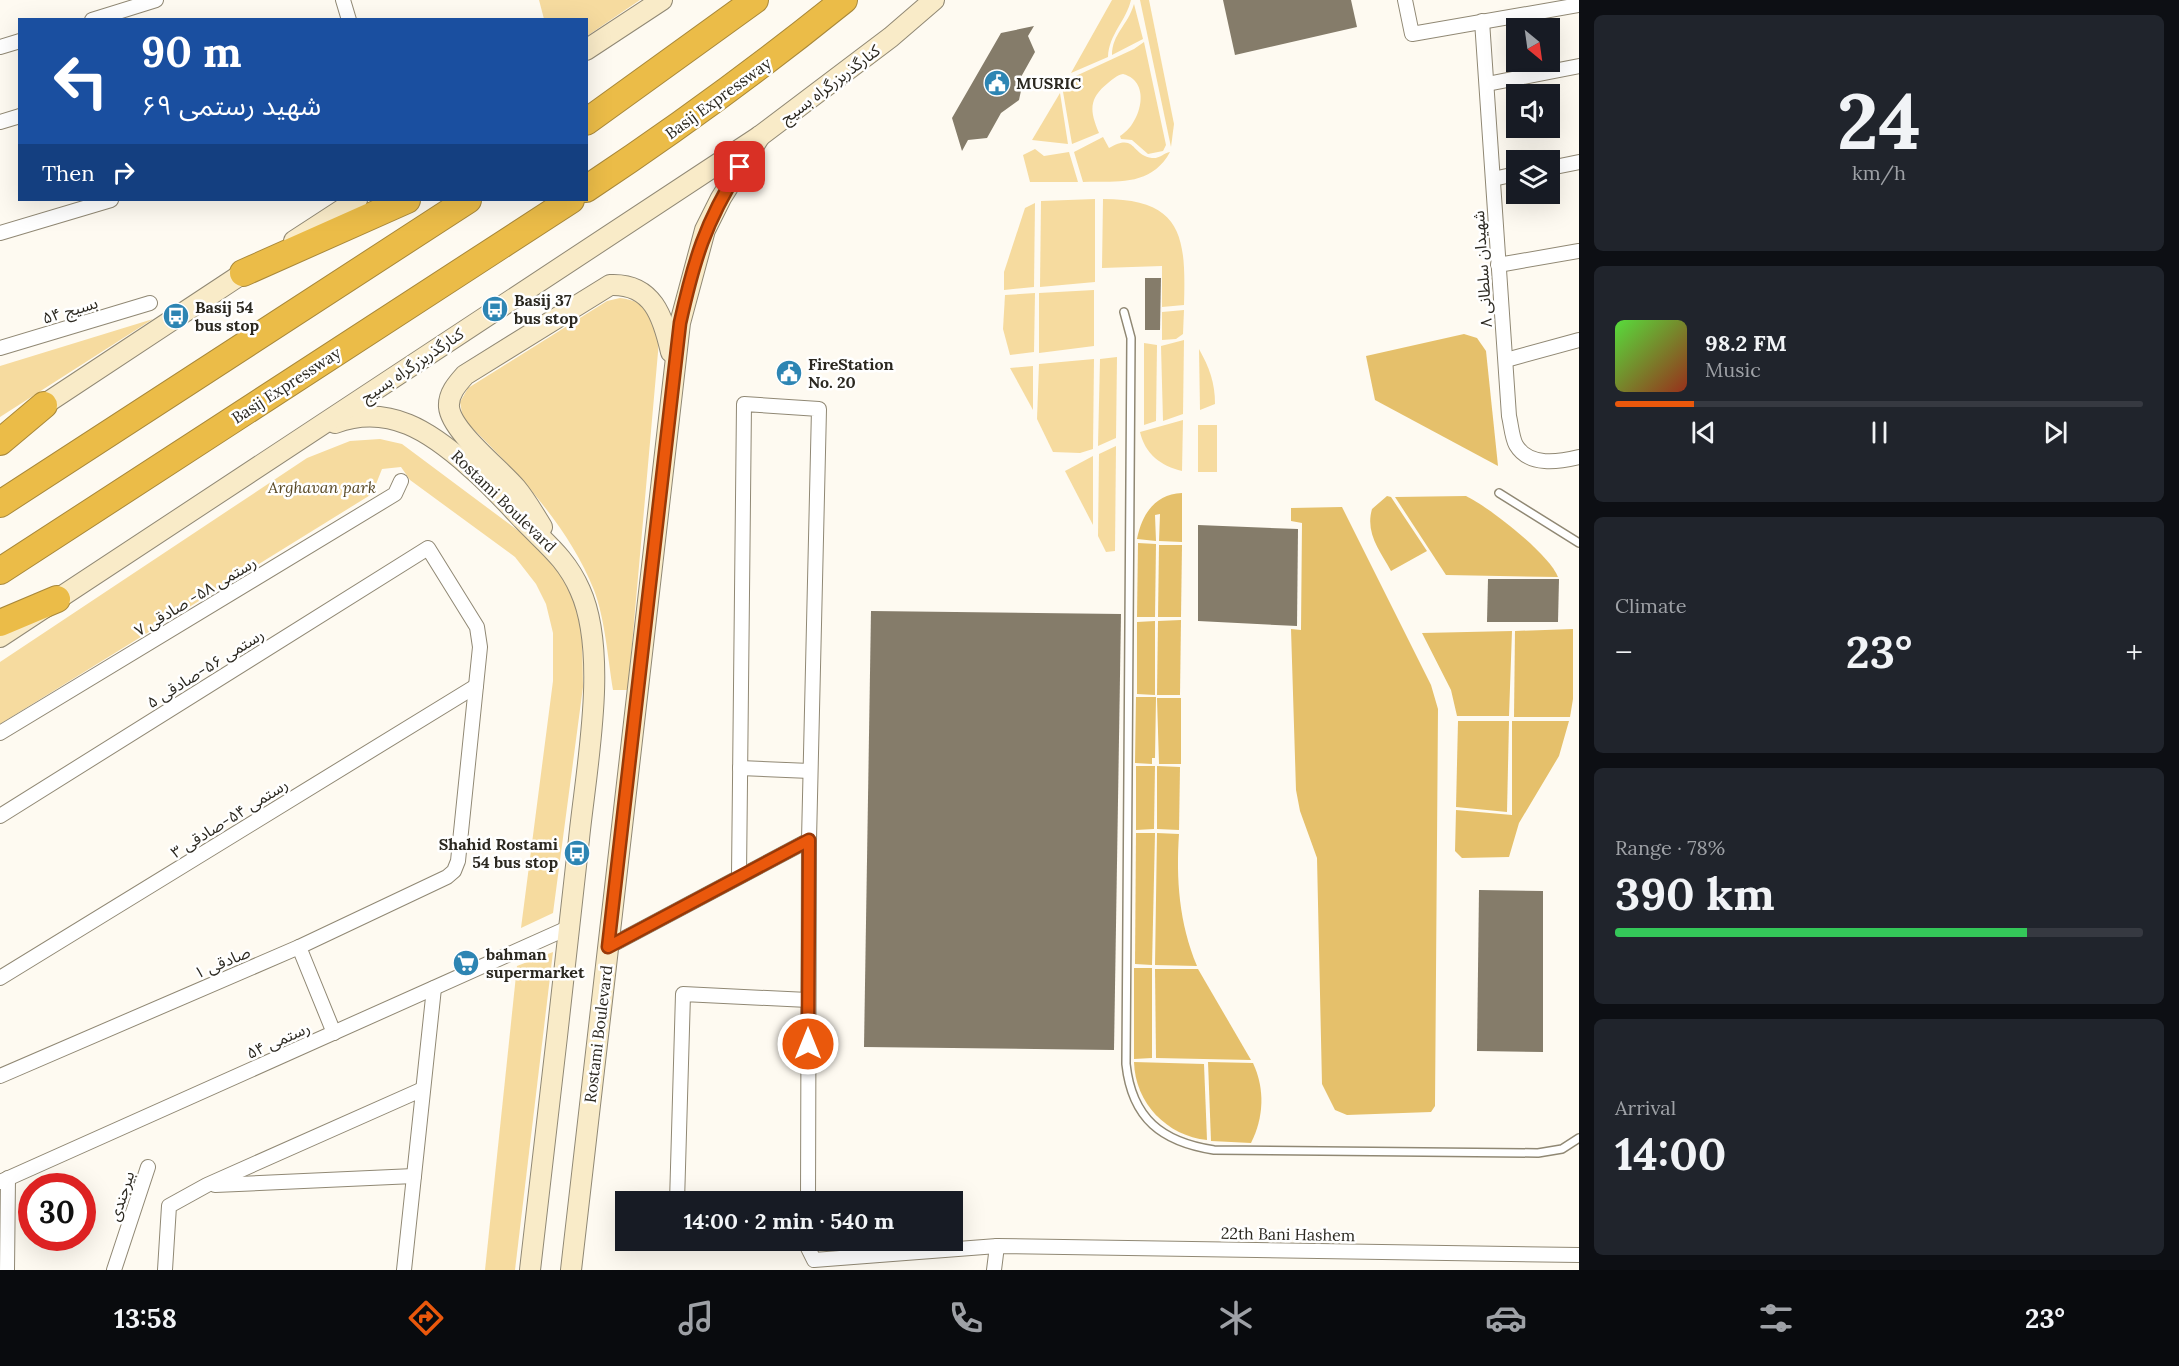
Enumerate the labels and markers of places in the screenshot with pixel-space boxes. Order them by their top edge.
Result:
public building icon: MUSRIC [982,68,1012,98]
place label: MUSRIC [1016,73,1081,93]
pin [714,141,765,192]
place label: Basij 37 bus stop [513,290,578,328]
bus stop icon: Basij 37 bus stop [480,294,510,324]
place label: Basij 54 bus stop [194,297,259,335]
bus stop icon: Basij 54 bus stop [161,301,191,331]
place label: FireStation No. 20 [808,354,894,392]
public building icon: FireStation No. 20 [774,358,804,388]
place label: Shahid Rostami 54 bus stop [439,834,558,872]
bus stop icon: Shahid Rostami 54 bus stop [562,838,592,868]
place label: bahman supermarket [485,944,585,982]
supermarket icon: bahman supermarket [451,948,481,978]

